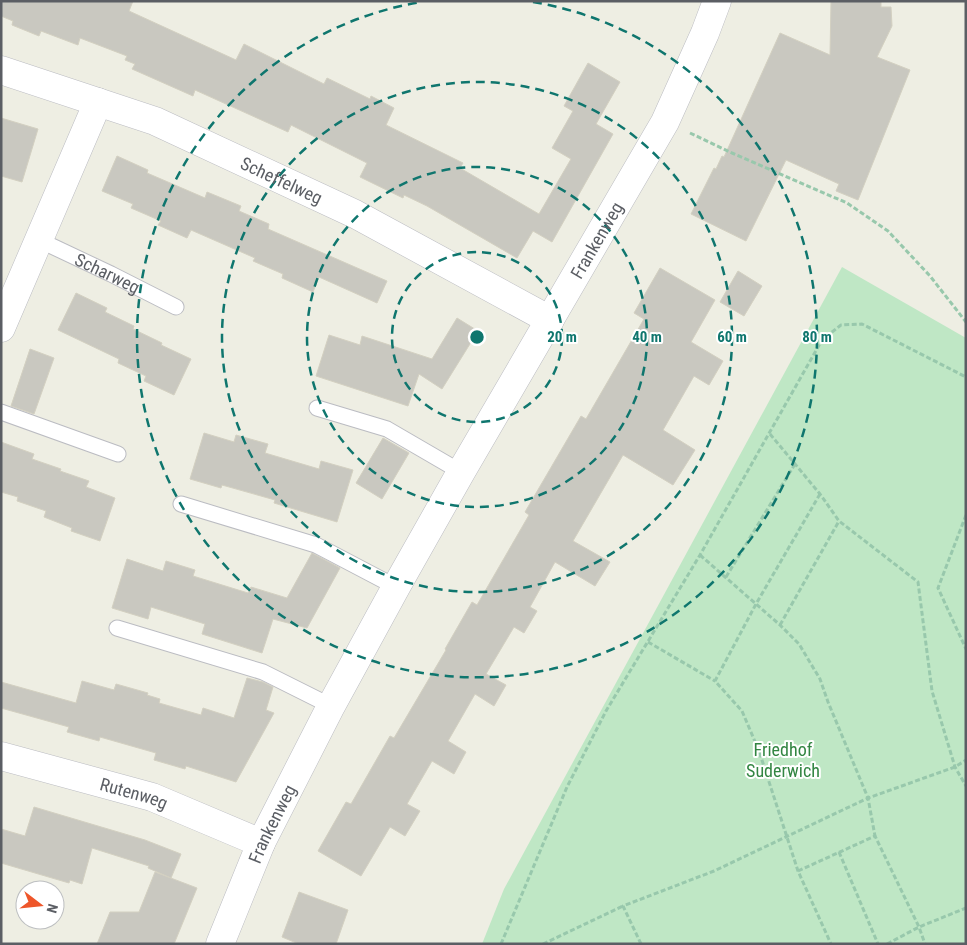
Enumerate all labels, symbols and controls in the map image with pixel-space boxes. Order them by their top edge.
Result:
street label: Scheffelweg [238,152,326,208]
street label: Frankenweg [566,198,627,282]
street label: Scharweg [72,248,144,297]
centre of rings [468,328,486,346]
text: 20 m [547,328,577,346]
text: 40 m [632,328,662,346]
text: 60 m [717,328,747,346]
text: 80 m [802,328,832,346]
park label: Friedhof Suderwich [746,739,820,781]
street label: Rutenweg [98,773,171,813]
street label: Frankenweg [244,781,300,866]
north arrow [15,880,65,930]
text: N [44,902,61,915]

